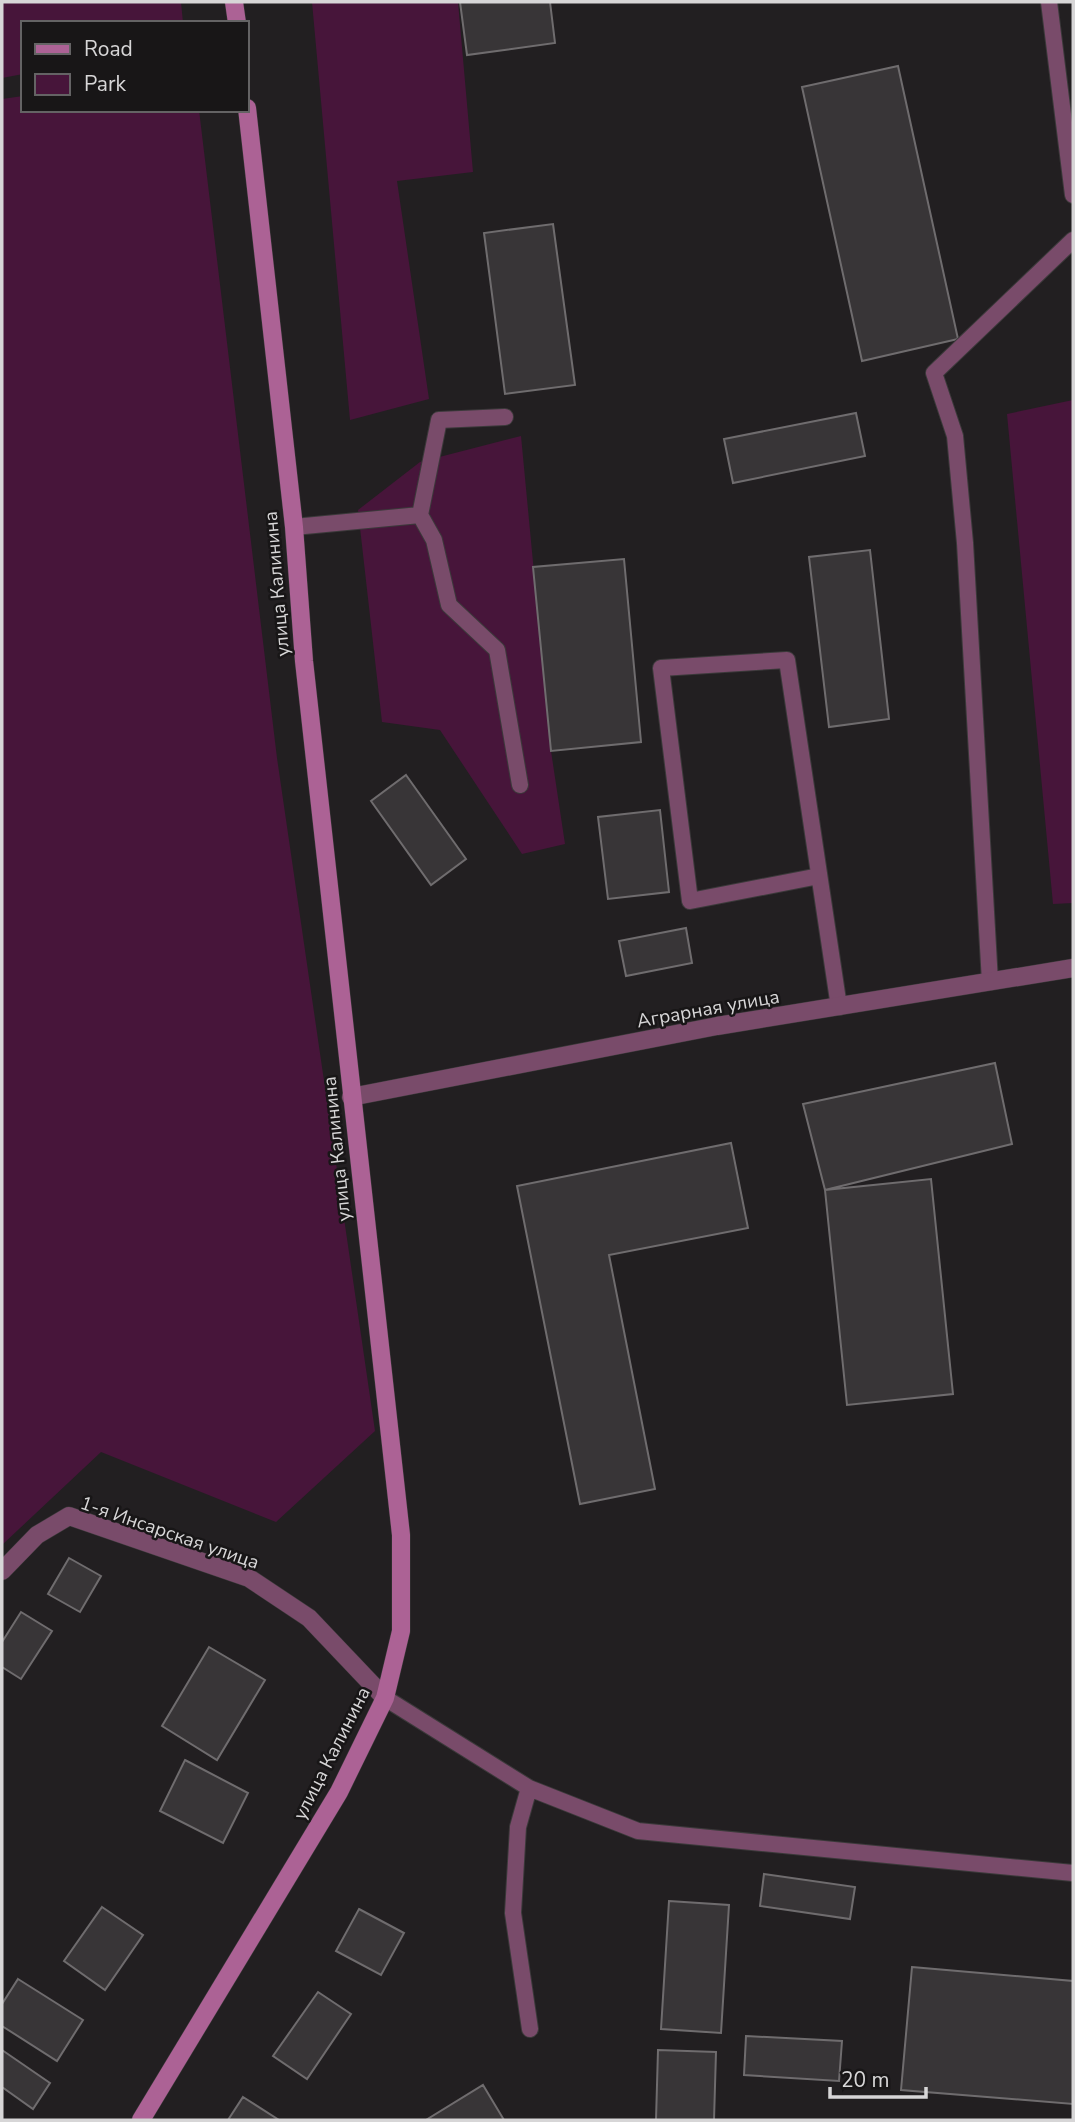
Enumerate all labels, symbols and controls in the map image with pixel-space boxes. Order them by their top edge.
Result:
legend [21,21,248,112]
text: Road [84,35,133,63]
text: Park [84,70,126,98]
street label: улица Калинина [258,510,296,658]
street label: Аграрная улица [635,984,782,1034]
street label: улица Калинина [316,1075,358,1223]
street label: 1-я Инсарская улица [77,1490,263,1576]
street label: улица Калинина [287,1683,377,1824]
scale bar [830,2056,926,2100]
text: 20 m [841,2066,890,2094]

